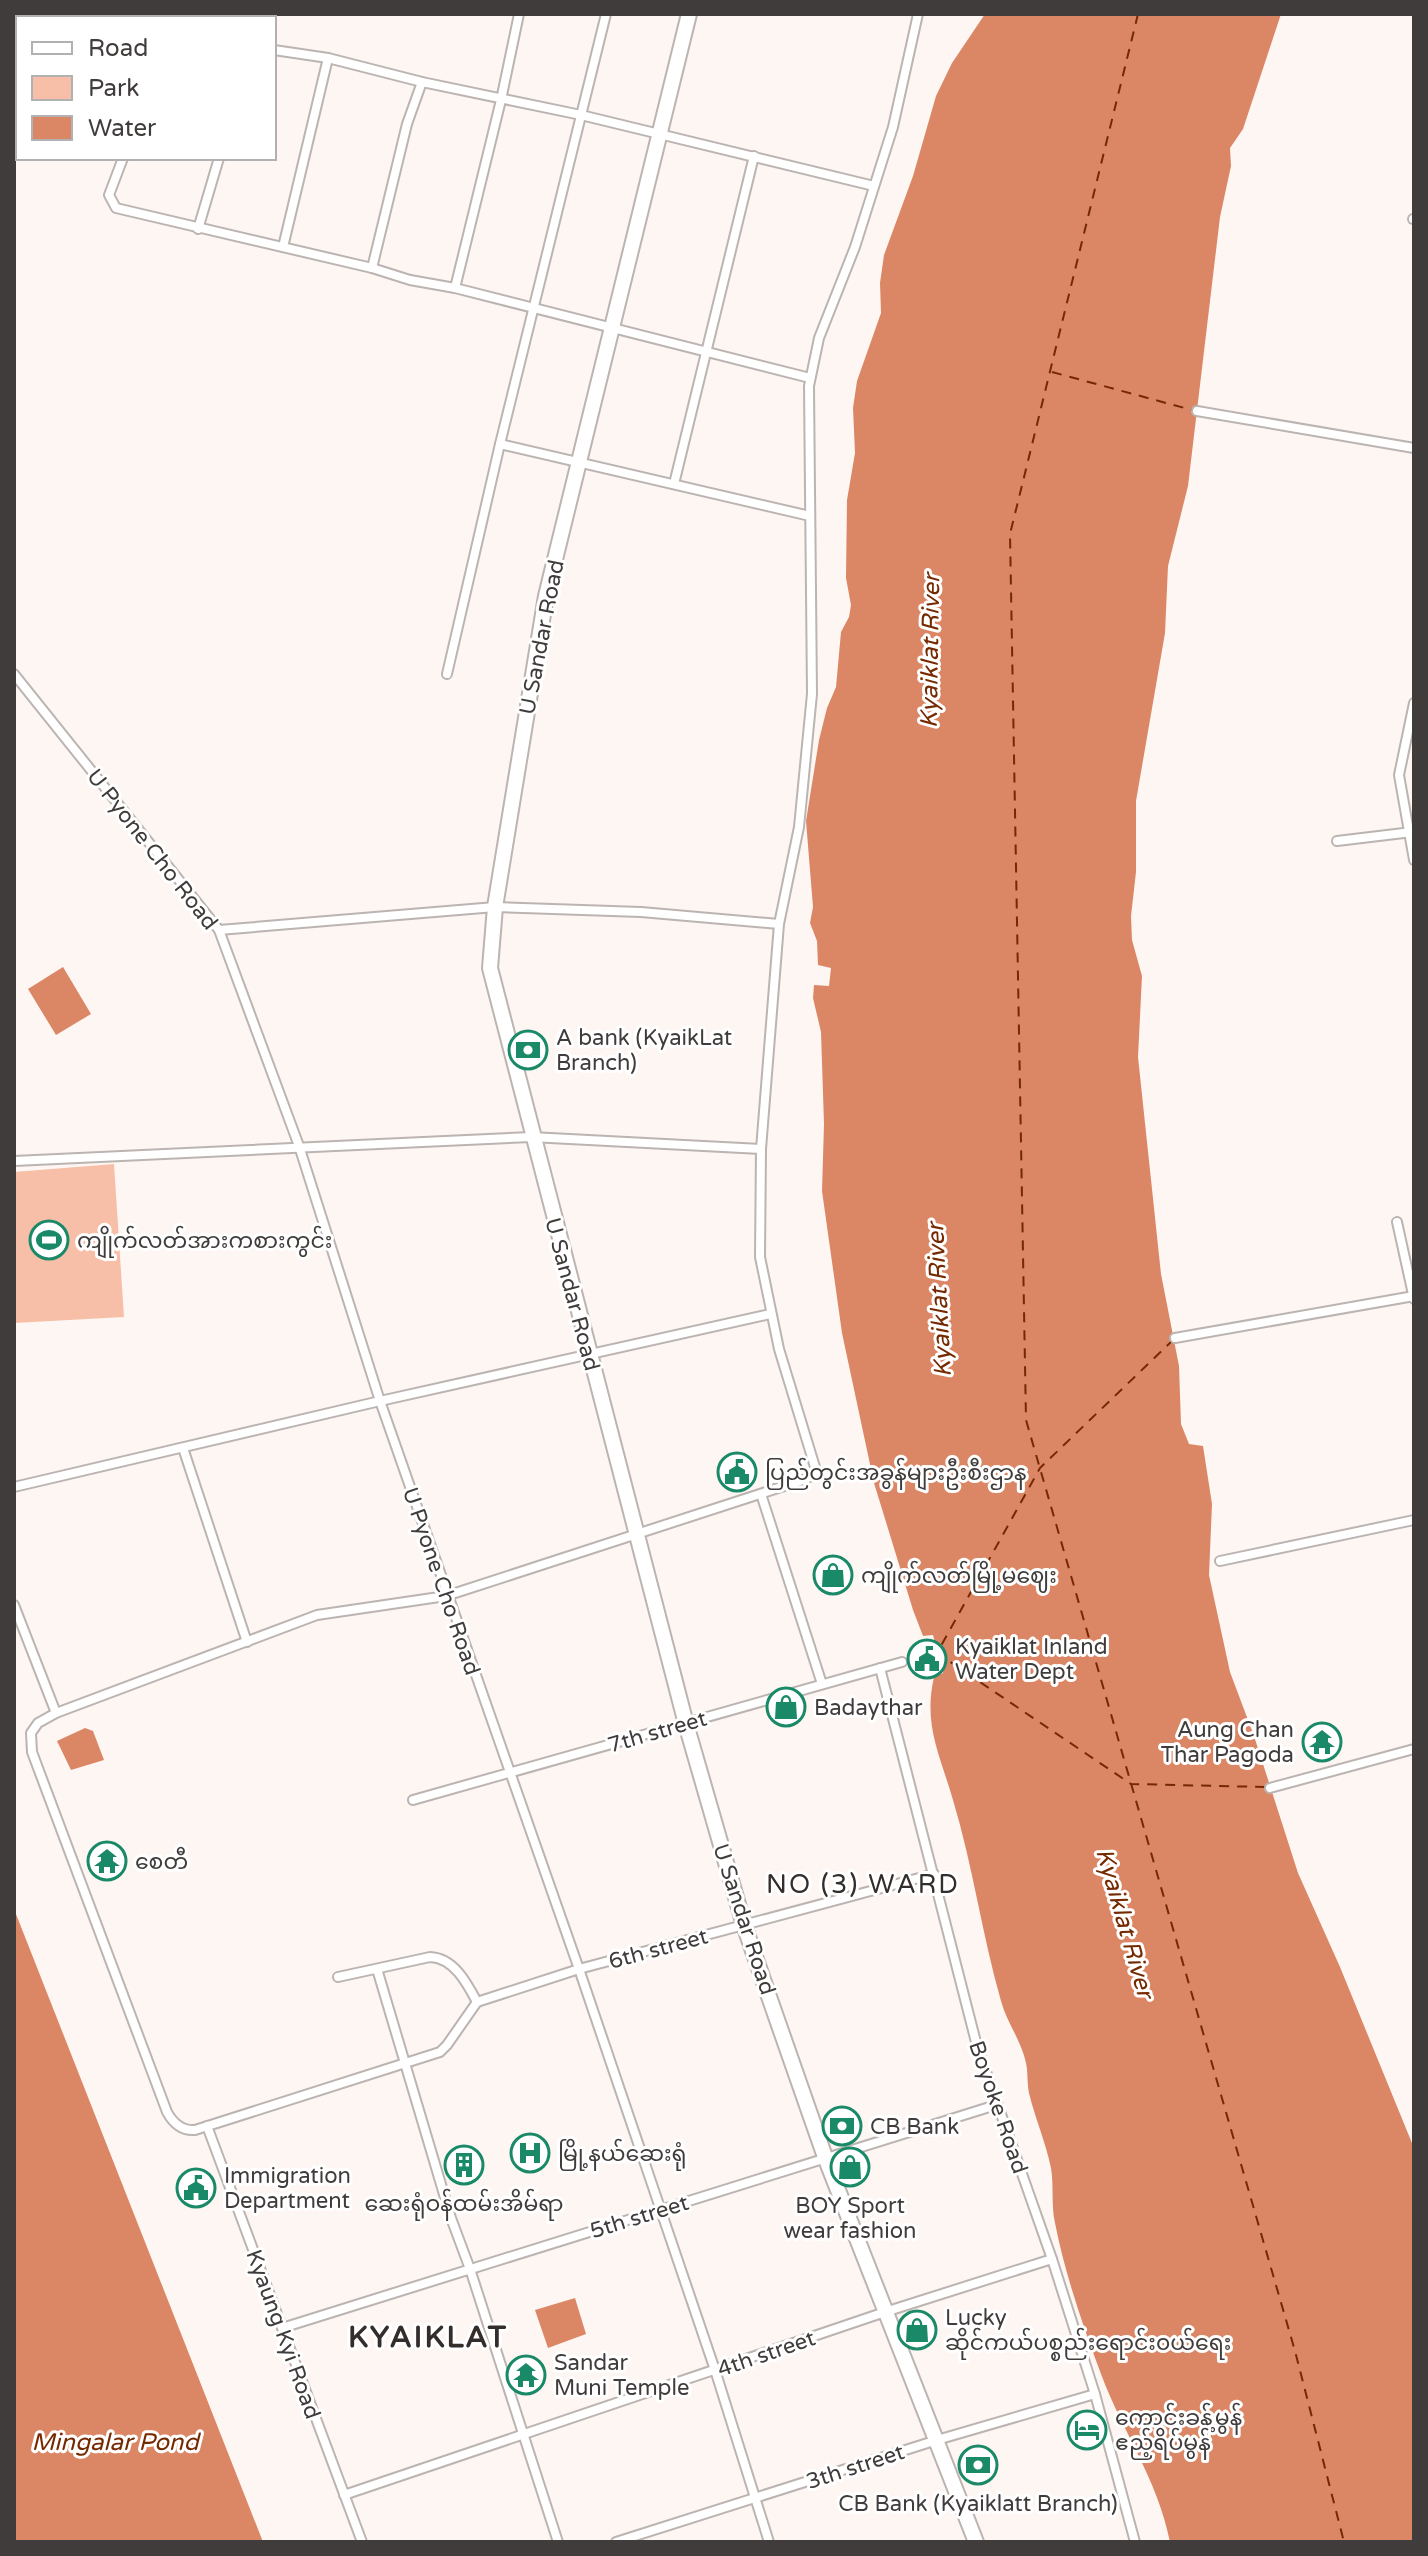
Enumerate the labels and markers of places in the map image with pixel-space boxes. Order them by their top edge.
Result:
place label: A bank (KyaikLat Branch) [556,1025,732,1076]
bank icon: A bank (KyaikLat Branch) [507,1029,549,1071]
sports icon: ကျိုက်လတ်အားကစားကွင်း [28,1219,70,1261]
place label: ကျိုက်လတ်အားကစားကွင်း [77,1225,332,1259]
public building icon: ပြည်တွင်းအခွန်များဦးစီးဌာန [716,1451,758,1493]
place label: ပြည်တွင်းအခွန်များဦးစီးဌာန [765,1457,1027,1491]
shop icon: ကျိုက်လတ်မြို့မဈေး [812,1554,854,1596]
place label: ကျိုက်လတ်မြို့မဈေး [861,1560,1057,1594]
place label: Kyaiklat Inland Water Dept [955,1634,1108,1685]
public building icon: Kyaiklat Inland Water Dept [906,1638,948,1680]
shop icon: Badaythar [765,1686,807,1728]
place label: Badaythar [814,1695,923,1721]
place label: Aung Chan Thar Pagoda [1161,1717,1294,1768]
temple icon: Aung Chan Thar Pagoda [1301,1721,1343,1763]
temple icon: စေတီ [86,1840,128,1882]
place label: စေတီ [135,1846,188,1875]
bank icon: CB Bank [821,2105,863,2147]
place label: CB Bank [870,2114,959,2140]
hospital icon: မြို့နယ်ဆေးရုံ [509,2132,551,2174]
place label: မြို့နယ်ဆေးရုံ [558,2138,686,2171]
building icon: ဆေးရုံဝန်ထမ်းအိမ်ရာ [443,2144,485,2186]
shop icon: BOY Sport wear fashion [829,2146,871,2188]
place label: Immigration Department [224,2163,351,2214]
public building icon: Immigration Department [175,2167,217,2209]
place label: ဆေးရုံဝန်ထမ်းအိမ်ရာ [364,2188,564,2221]
place label: BOY Sport wear fashion [784,2193,916,2244]
place label: Lucky ဆိုင်ကယ်ပစ္စည်းရောင်း၀ယ်ရေး [945,2305,1231,2361]
shop icon: Lucky ဆိုင်ကယ်ပစ္စည်းရောင်း၀ယ်ရေး [896,2309,938,2351]
place label: Sandar Muni Temple [554,2350,689,2401]
temple icon: Sandar Muni Temple [505,2354,547,2396]
place label: ကောင်းခန့်မွန် ဧည့်ရိပ်မွန် [1115,2402,1242,2460]
hotel icon: ကောင်းခန့်မွန် ဧည့်ရိပ်မွန် [1066,2409,1108,2451]
bank icon: CB Bank (Kyaiklatt Branch) [957,2444,999,2486]
place label: CB Bank (Kyaiklatt Branch) [838,2491,1118,2517]

